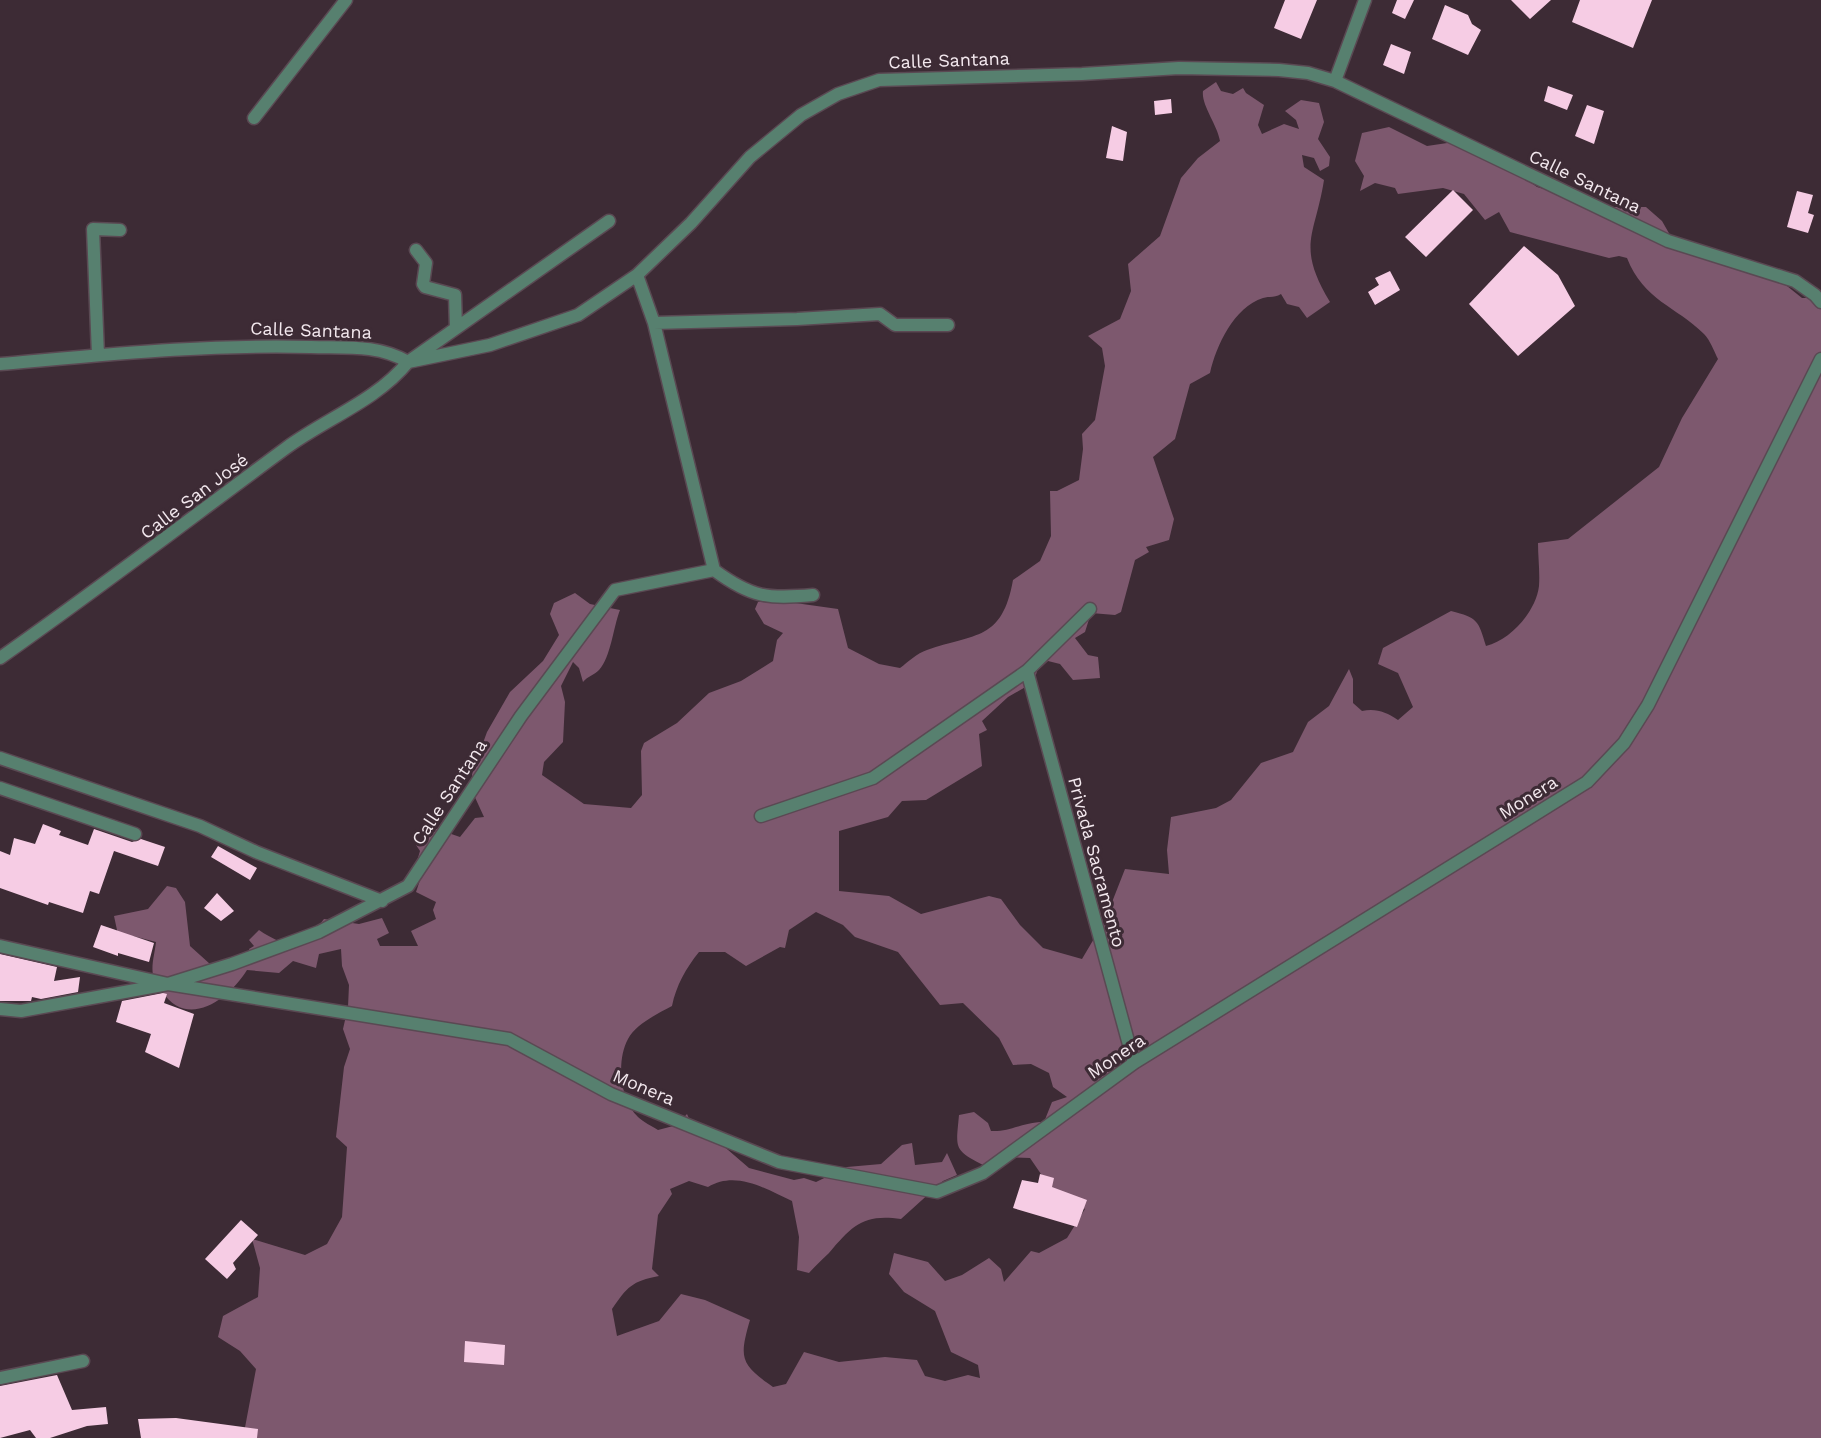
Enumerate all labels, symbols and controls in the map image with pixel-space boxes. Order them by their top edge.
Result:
street label: Calle Santana [888,47,1010,73]
street label: Calle Santana [1526,145,1644,217]
street label: Calle Santana [250,317,372,343]
street label: Calle San José [136,449,252,543]
street label: Calle Santana [407,735,491,849]
street label: Monera [1495,771,1561,823]
street label: Privada Sacramento [1064,775,1130,949]
street label: Monera [1083,1029,1149,1083]
street label: Monera [610,1065,678,1109]

